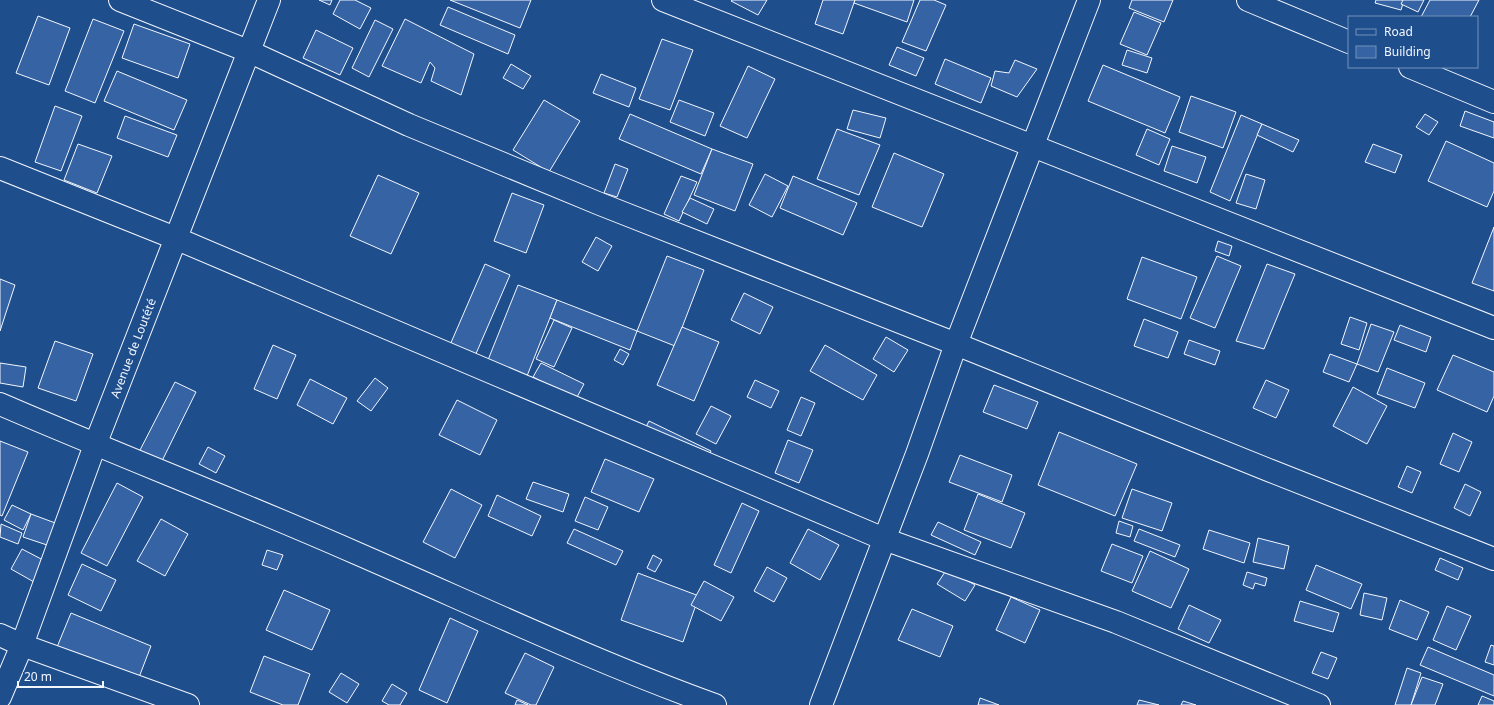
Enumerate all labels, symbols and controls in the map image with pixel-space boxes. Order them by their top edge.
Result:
legend [1348,16,1478,68]
text: Road [1384,23,1413,40]
text: Building [1384,43,1431,60]
street label: Avenue de Loutété [106,295,160,400]
scale bar [18,663,103,689]
text: 20 m [24,668,52,685]

